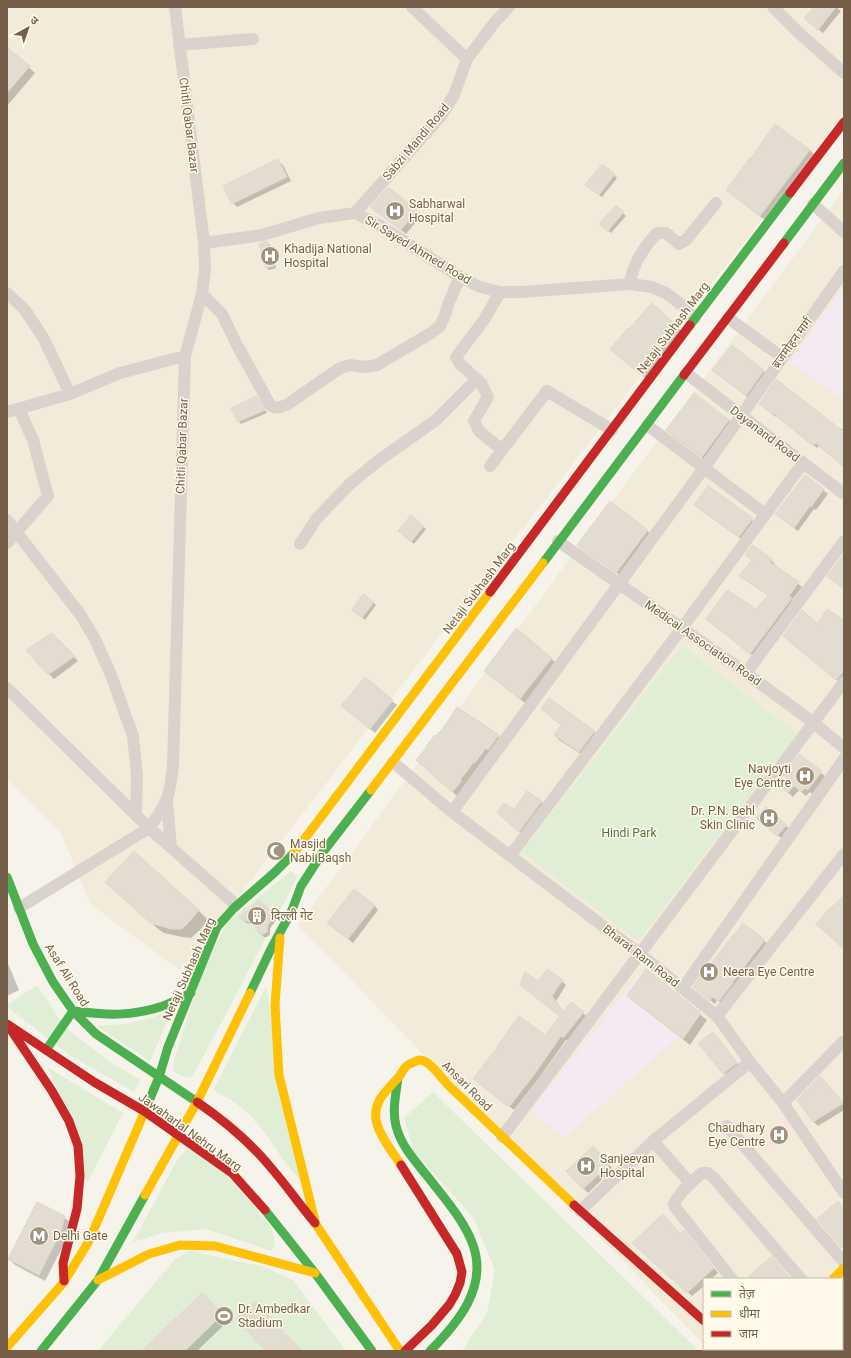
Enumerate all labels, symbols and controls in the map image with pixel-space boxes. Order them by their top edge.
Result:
north arrow [8,8,48,48]
text: उ [27,14,41,28]
street label: Chitli Qabar Bazar [176,77,202,173]
street label: Sabzi Mandi Road [380,101,452,183]
place label: Sabharwal Hospital [409,197,465,225]
hospital icon: Sabharwal Hospital [384,200,406,222]
street label: Sir Sayed Ahmed Road [363,213,473,287]
place label: Khadija National Hospital [284,242,372,270]
hospital icon: Khadija National Hospital [259,245,281,267]
street label: Netaji Subhash Marg [634,279,712,377]
street label: ब्रजमोहन मार्ग [768,314,816,371]
street label: Chitli Qabar Bazar [173,398,191,494]
street label: Dayanand Road [727,403,803,465]
street label: Netaji Subhash Marg [440,539,518,637]
street label: Medical Association Road [642,597,764,689]
place label: Navjoyti Eye Centre [734,762,791,790]
hospital icon: Navjoyti Eye Centre [794,765,816,787]
place label: Dr. P.N. Behl Skin Clinic [691,804,755,832]
hospital icon: Dr. P.N. Behl Skin Clinic [758,807,780,829]
park label: Hindi Park [602,826,657,840]
place label: Masjid Nabi Baqsh [290,837,351,865]
mosque icon: Masjid Nabi Baqsh [265,840,287,862]
building icon: दिल्ली गेट [246,905,268,927]
place label: दिल्ली गेट [271,908,314,923]
street label: Netaji Subhash Marg [160,915,218,1023]
street label: Bharat Ram Road [600,922,682,990]
street label: Asaf Ali Road [42,941,92,1009]
hospital icon: Neera Eye Centre [698,961,720,983]
place label: Neera Eye Centre [723,965,814,979]
street label: Ansari Road [439,1058,495,1114]
street label: Jawaharlal Nehru Marg [136,1090,244,1174]
place label: Chaudhary Eye Centre [708,1121,765,1149]
hospital icon: Chaudhary Eye Centre [768,1124,790,1146]
place label: Sanjeevan Hospital [600,1152,655,1180]
hospital icon: Sanjeevan Hospital [575,1155,597,1177]
metro station icon: Delhi Gate [28,1225,50,1247]
place label: Delhi Gate [53,1229,108,1243]
legend [703,1278,843,1350]
text: तेज़ [739,1286,756,1301]
place label: Dr. Ambedkar Stadium [238,1302,310,1330]
sports icon: Dr. Ambedkar Stadium [213,1305,235,1327]
text: धीमा [739,1306,761,1321]
text: जाम [739,1327,759,1341]

